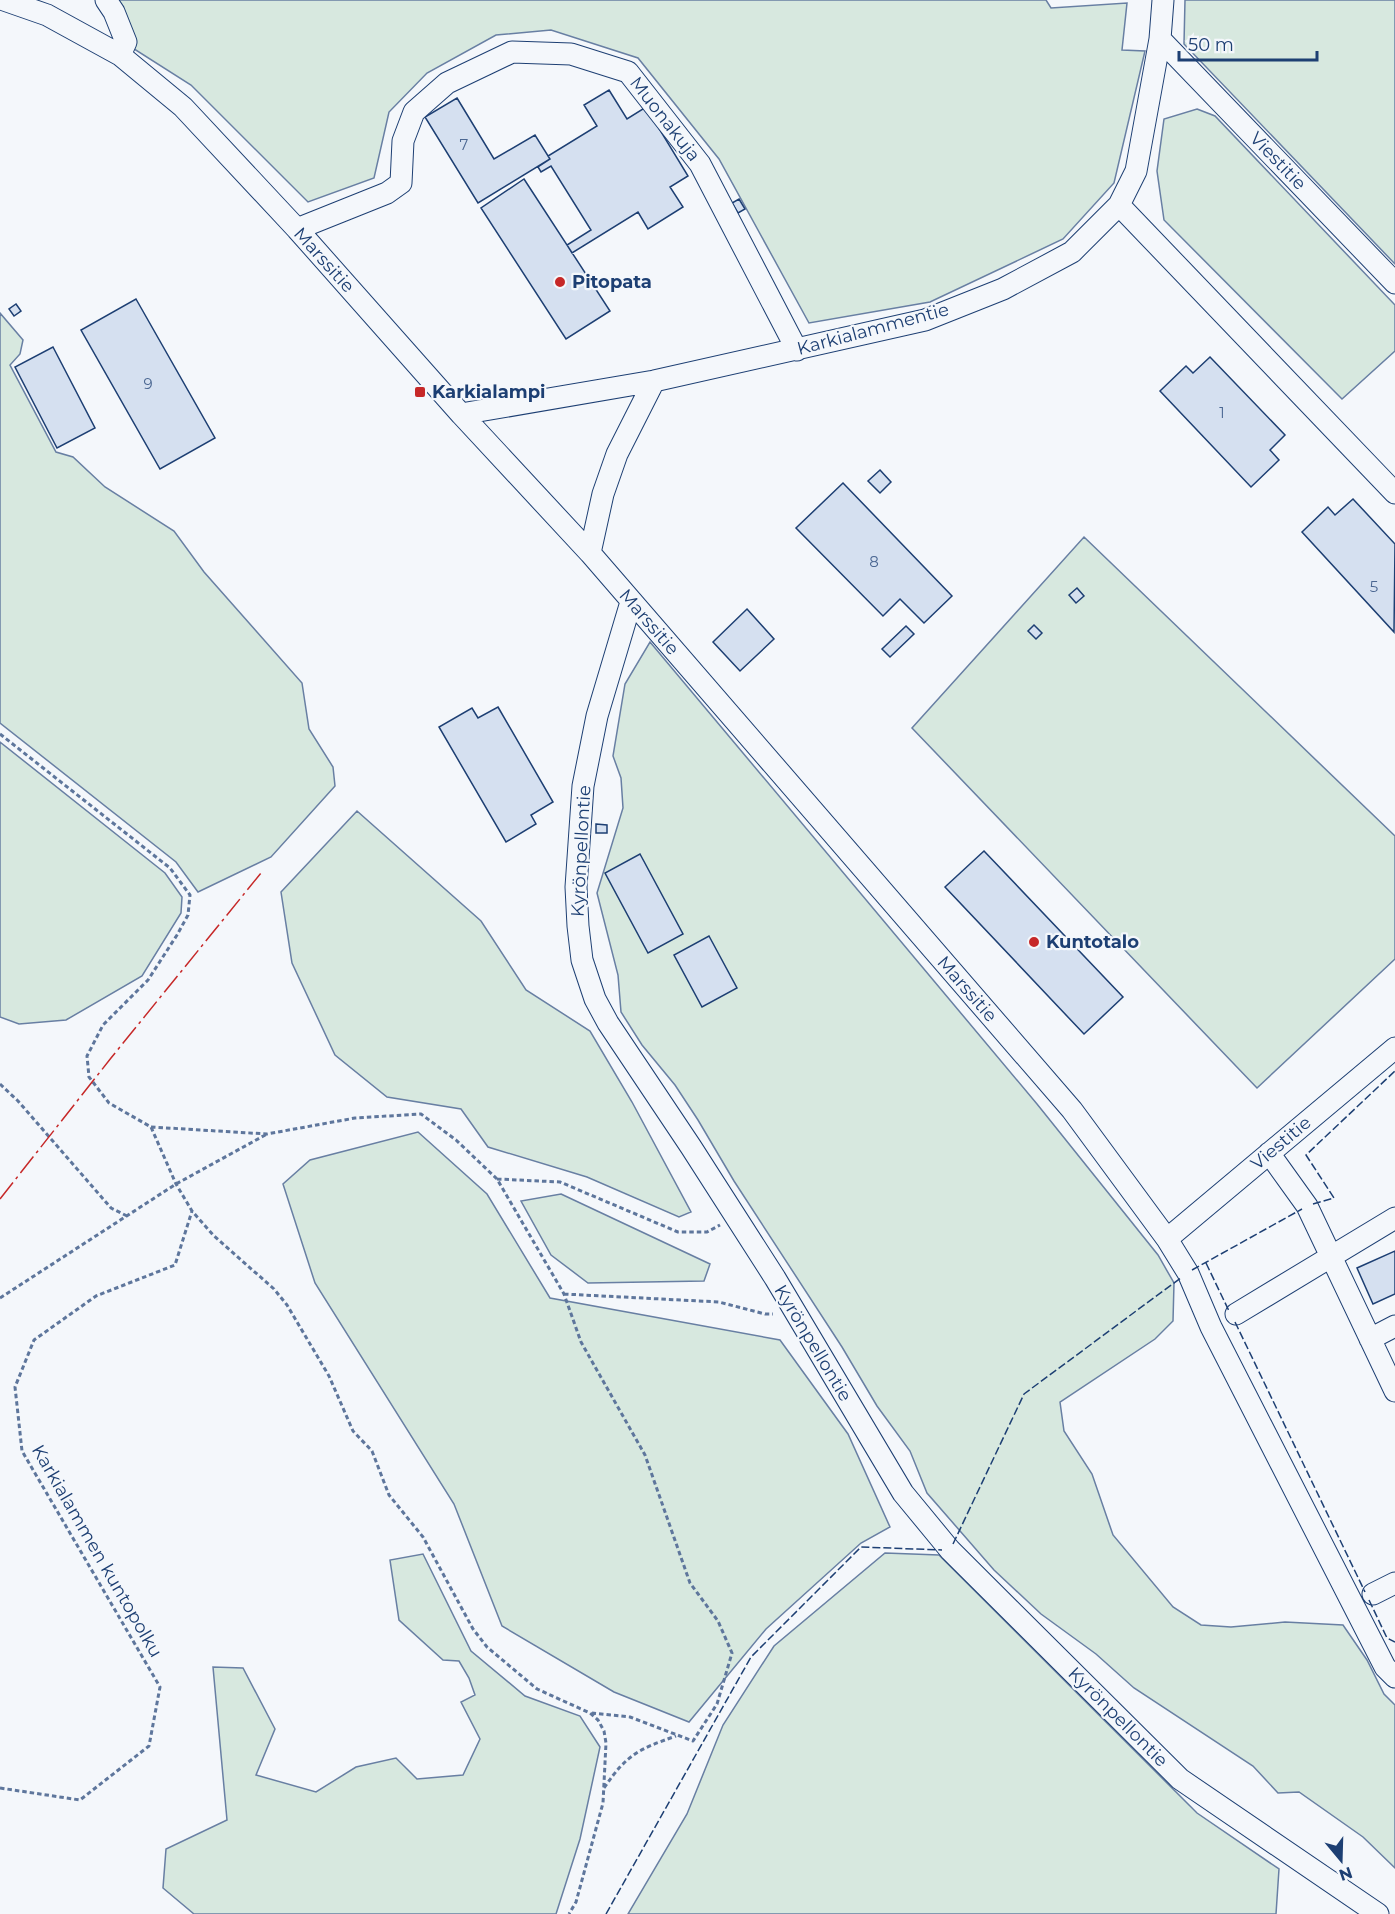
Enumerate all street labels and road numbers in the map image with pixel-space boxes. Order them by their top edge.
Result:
street label: Muonakuja [625,72,705,166]
street label: Viestitie [1245,128,1311,195]
street label: Marssitie [289,223,359,297]
street label: Karkialammentie [795,298,951,360]
street label: Marssitie [614,584,684,660]
street label: Kyrönpellontie [567,784,595,918]
street label: Marssitie [932,951,1002,1027]
street label: Viestitie [1246,1111,1316,1174]
street label: Kyrönpellontie [770,1281,857,1405]
street label: Karkialammen kuntopolku [27,1441,167,1661]
street label: Kyrönpellontie [1063,1662,1173,1772]

